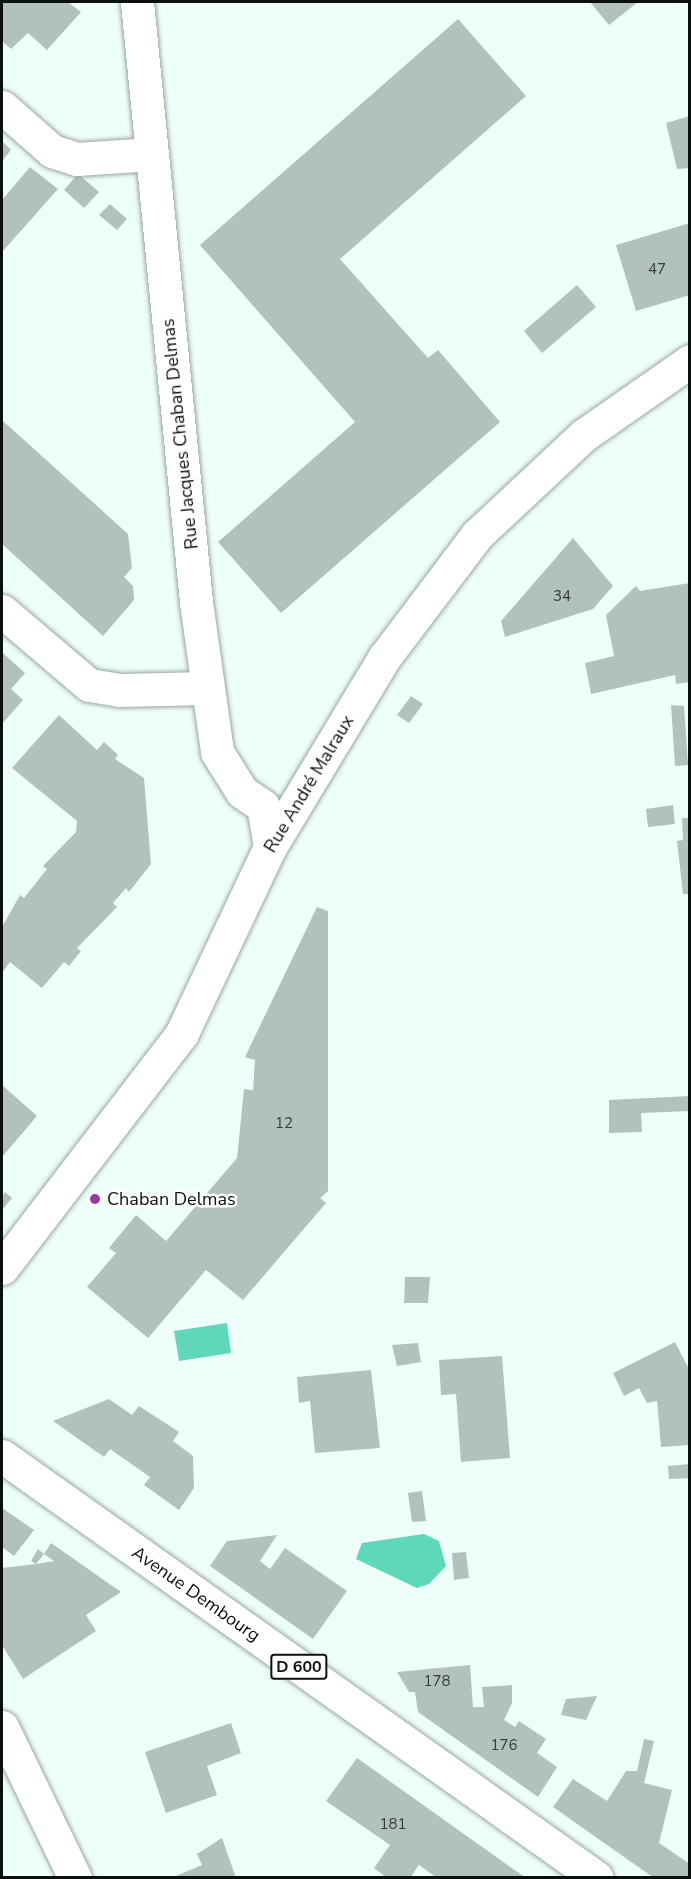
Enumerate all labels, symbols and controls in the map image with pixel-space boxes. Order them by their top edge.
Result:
house number: 47 [648,261,666,279]
street label: Rue Jacques Chaban Delmas [157,318,203,550]
house number: 34 [553,588,571,606]
street label: Rue André Malraux [259,711,359,857]
house number: 12 [275,1115,293,1133]
place label: Chaban Delmas [107,1188,236,1210]
marker: Chaban Delmas [88,1192,102,1206]
street label: Avenue Dembourg [128,1542,264,1646]
road number: D 600 [269,1654,329,1680]
house number: 178 [424,1673,450,1691]
house number: 176 [491,1737,517,1755]
house number: 181 [380,1816,406,1834]

